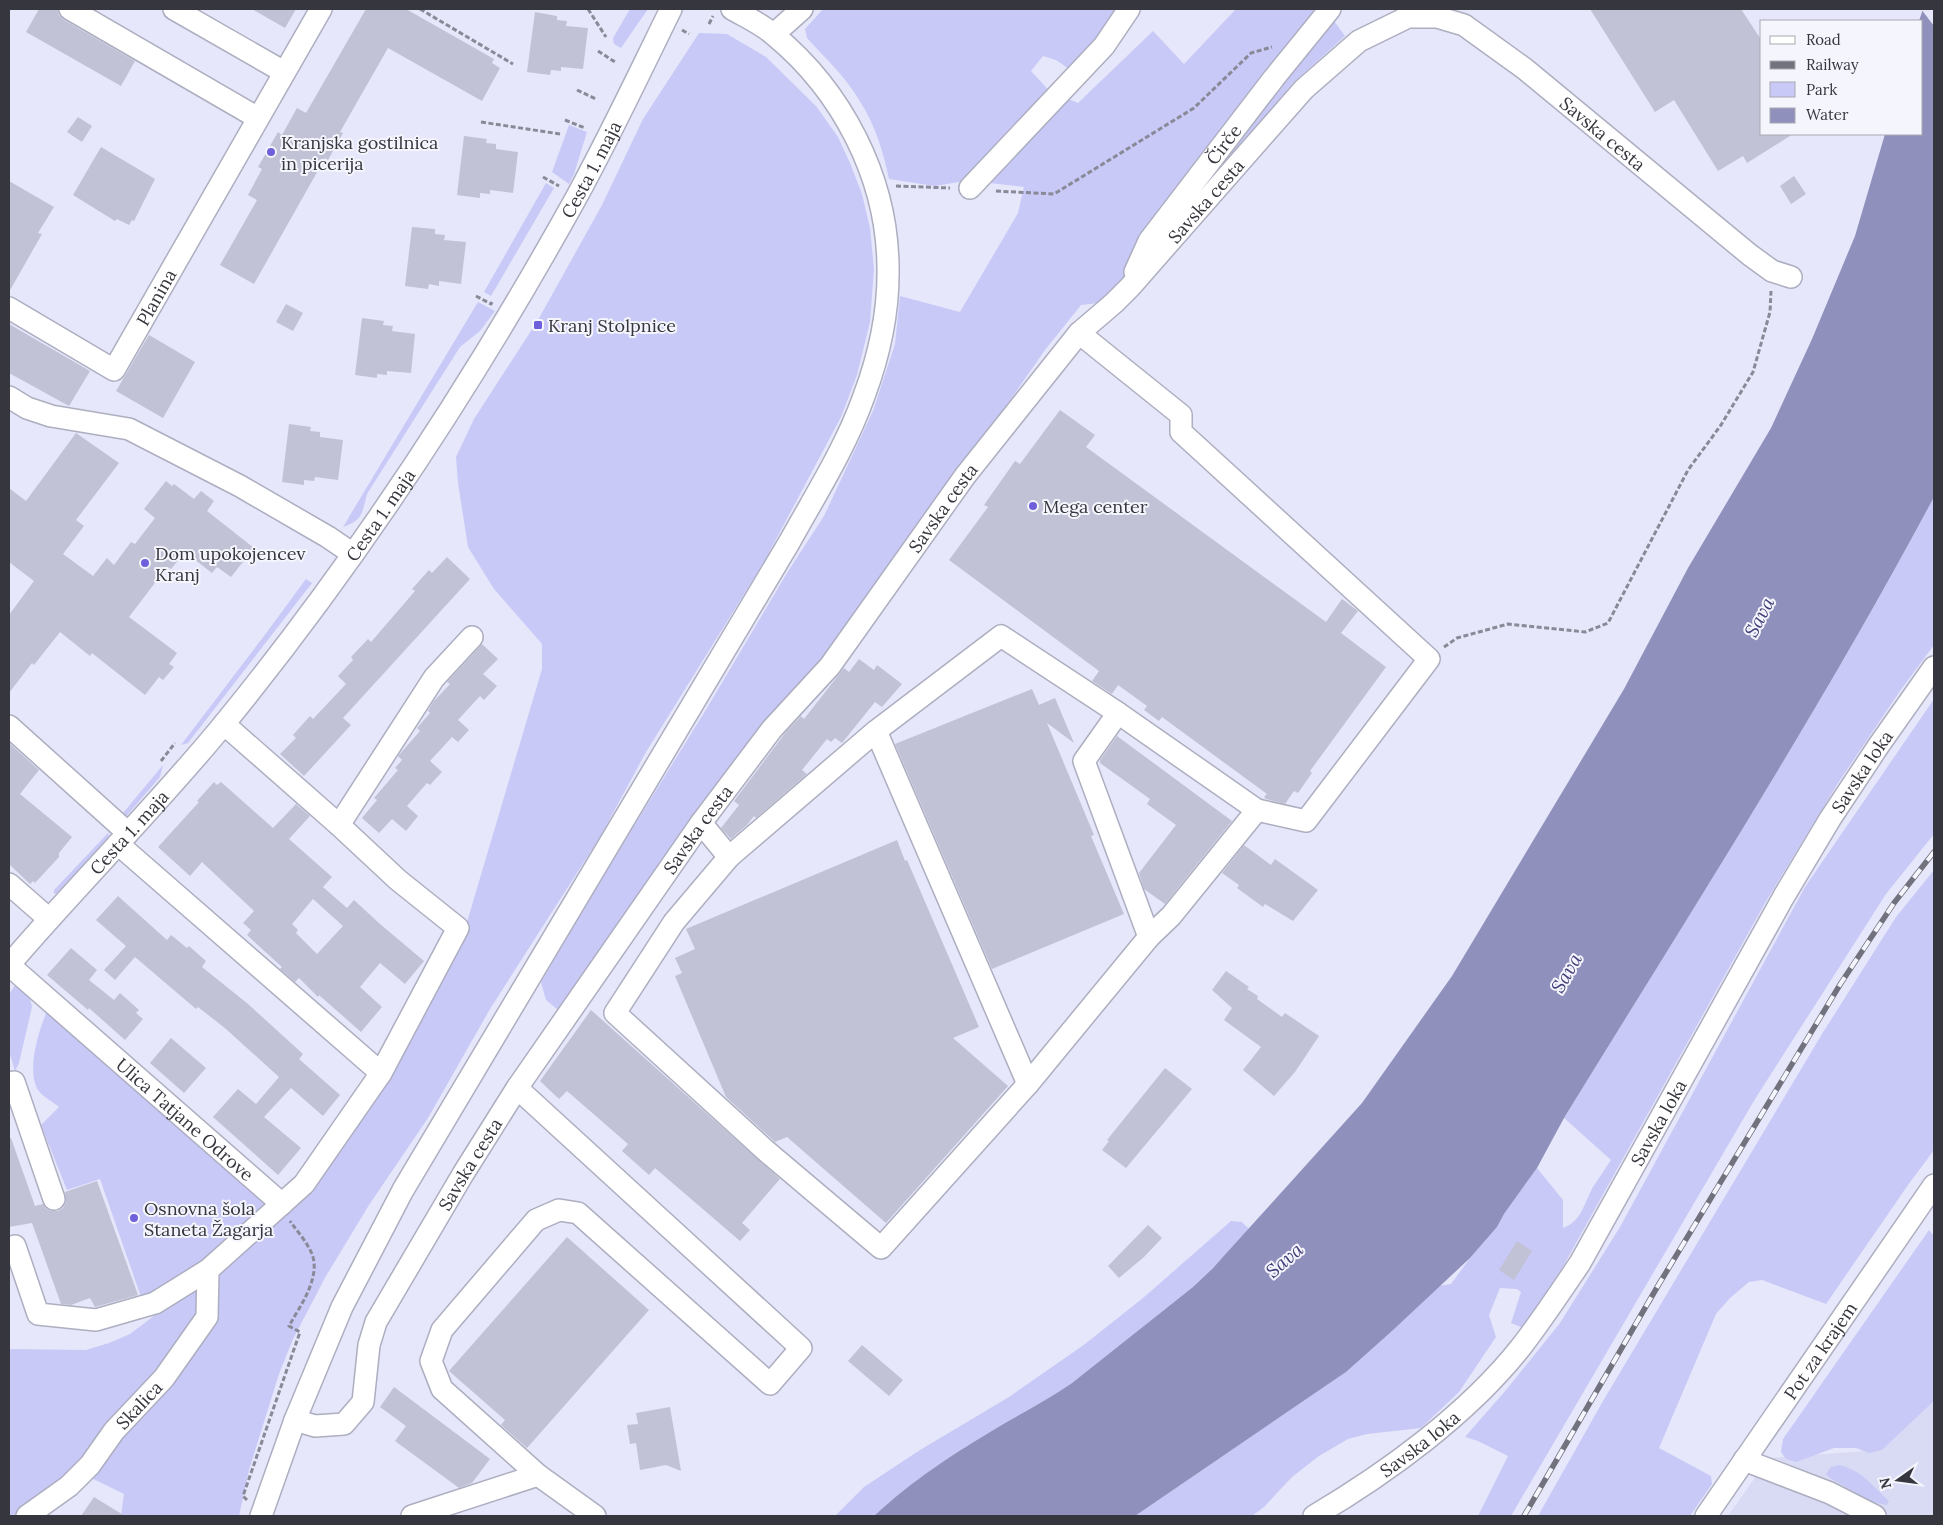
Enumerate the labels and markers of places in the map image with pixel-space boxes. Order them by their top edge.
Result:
place label: Kranjska gostilnica in picerija [281,131,438,175]
marker: Kranjska gostilnica in picerija [265,146,277,158]
place label: Kranj Stolpnice [548,314,676,337]
marker: Kranj Stolpnice [532,319,544,331]
place label: Mega center [1043,495,1148,518]
marker: Mega center [1027,500,1039,512]
place label: Dom upokojencev Kranj [155,542,306,586]
marker: Dom upokojencev Kranj [139,557,151,569]
place label: Osnovna šola Staneta Žagarja [144,1197,273,1241]
marker: Osnovna šola Staneta Žagarja [128,1212,140,1224]

